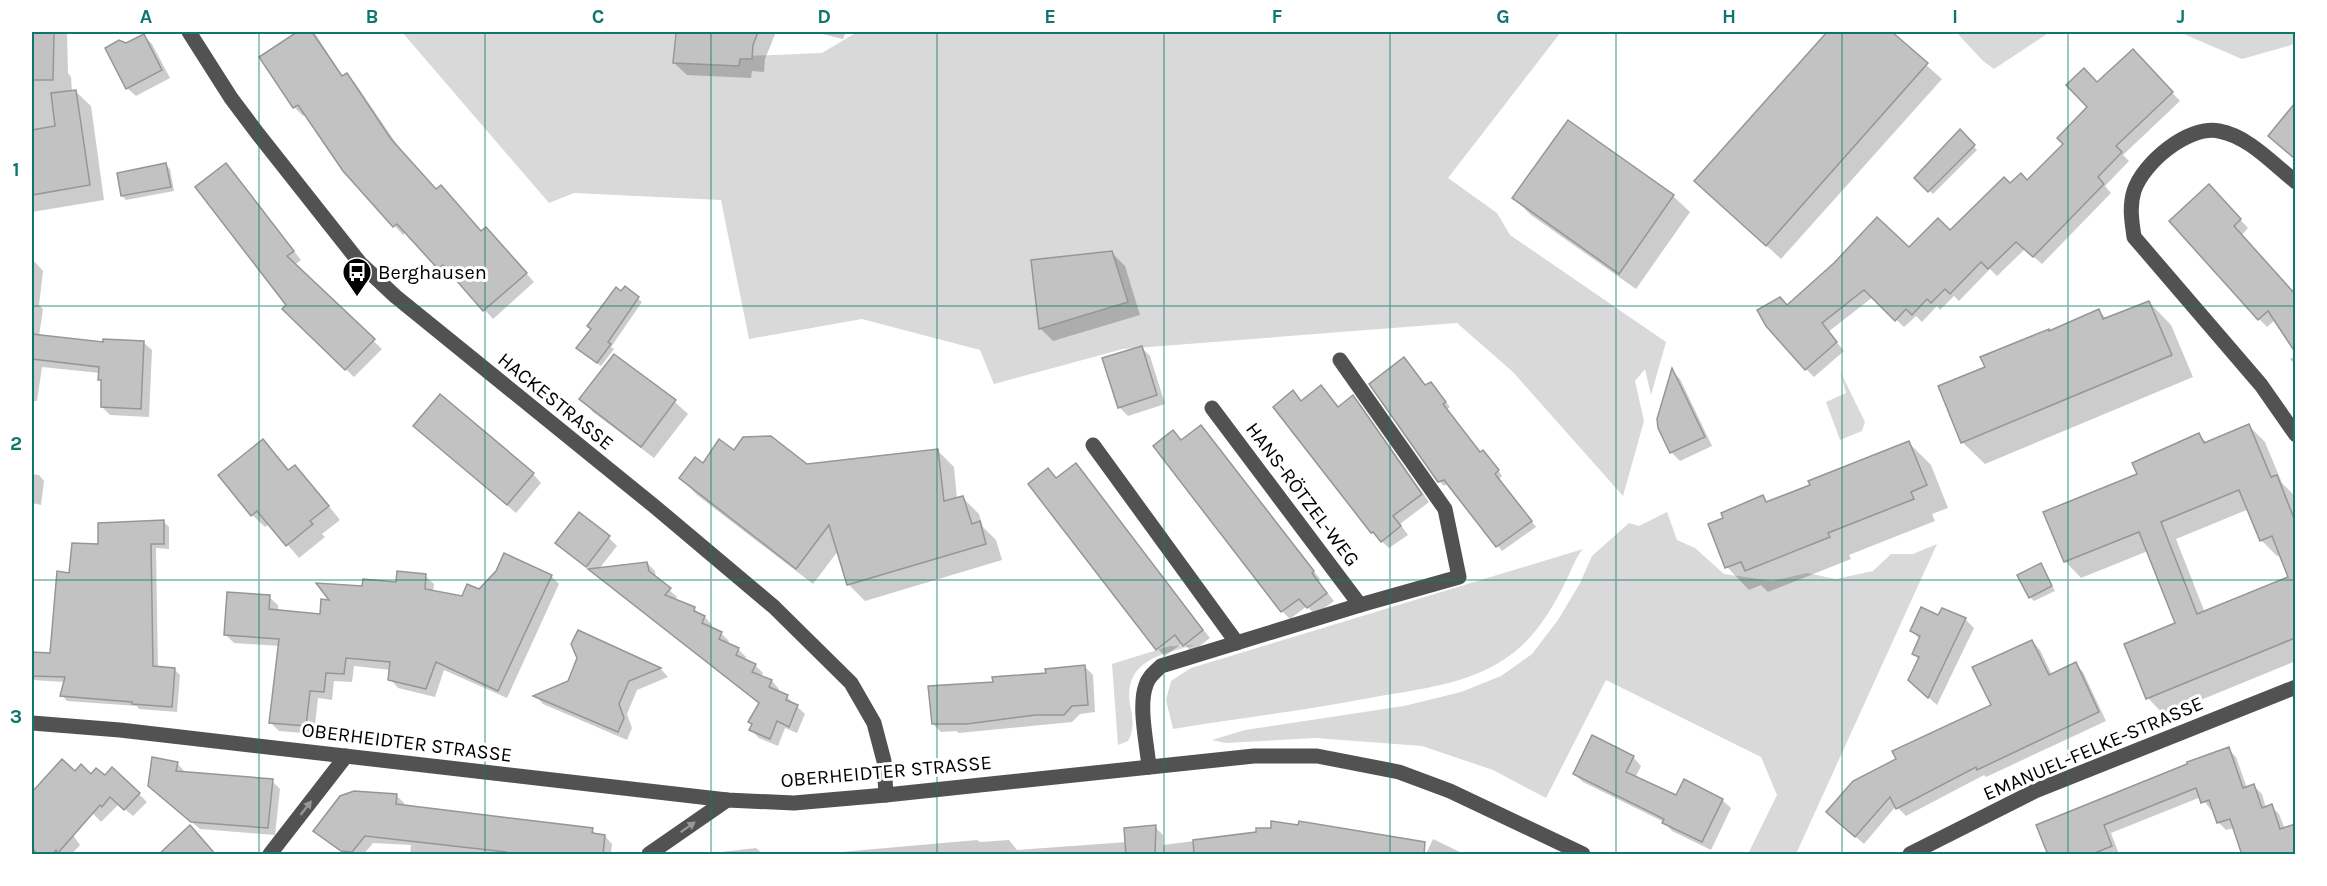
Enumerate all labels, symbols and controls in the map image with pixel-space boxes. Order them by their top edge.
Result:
text: A [140,5,153,28]
text: B [366,5,378,28]
text: C [592,5,604,28]
text: D [817,5,831,28]
text: E [1044,5,1056,28]
text: F [1272,5,1283,28]
text: G [1496,5,1510,28]
text: H [1722,5,1736,28]
text: I [1952,5,1958,28]
text: J [2177,5,2185,28]
text: 1 [12,158,20,181]
bus stop icon: Berghausen [341,256,373,298]
place label: Berghausen [378,261,487,284]
street label: HACKESTRASSE [493,348,618,455]
street label: HANS-RÖTZEL-WEG [1241,418,1364,571]
text: 2 [10,432,22,455]
street label: EMANUEL-FELKE-STRASSE [1980,692,2207,805]
text: 3 [10,705,22,728]
street label: OBERHEIDTER STRASSE [300,718,513,767]
street label: OBERHEIDTER STRASSE [780,751,993,792]
one-way arrow [299,801,311,816]
one-way arrow [680,822,696,833]

